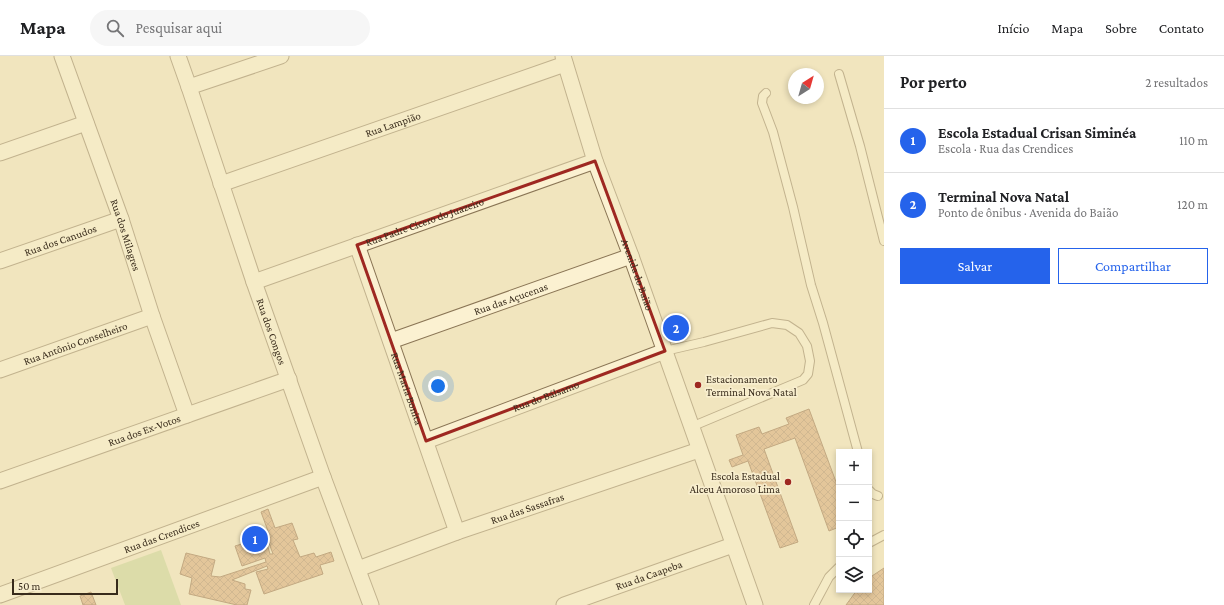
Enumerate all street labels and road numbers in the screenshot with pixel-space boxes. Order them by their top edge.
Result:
street label: Rua Lampião [364,109,423,139]
street label: Rua Padre Cicero do Juazeiro [364,195,486,248]
street label: Rua dos Milagres [108,197,143,272]
street label: Rua dos Canudos [23,222,98,258]
street label: Avenida do Baião [619,237,656,313]
street label: Rua das Açucenas [472,280,549,317]
street label: Rua dos Congos [254,297,289,366]
street label: Rua Antônio Conselheiro [22,319,129,367]
street label: Rua Maria Bonita [389,351,425,426]
street label: Rua do Bálsamo [511,378,581,414]
street label: Rua dos Ex-Votos [106,412,182,448]
street label: Rua das Sassafras [489,490,566,526]
street label: Rua das Crendices [122,517,201,555]
street label: Rua da Caapeba [614,558,684,592]

